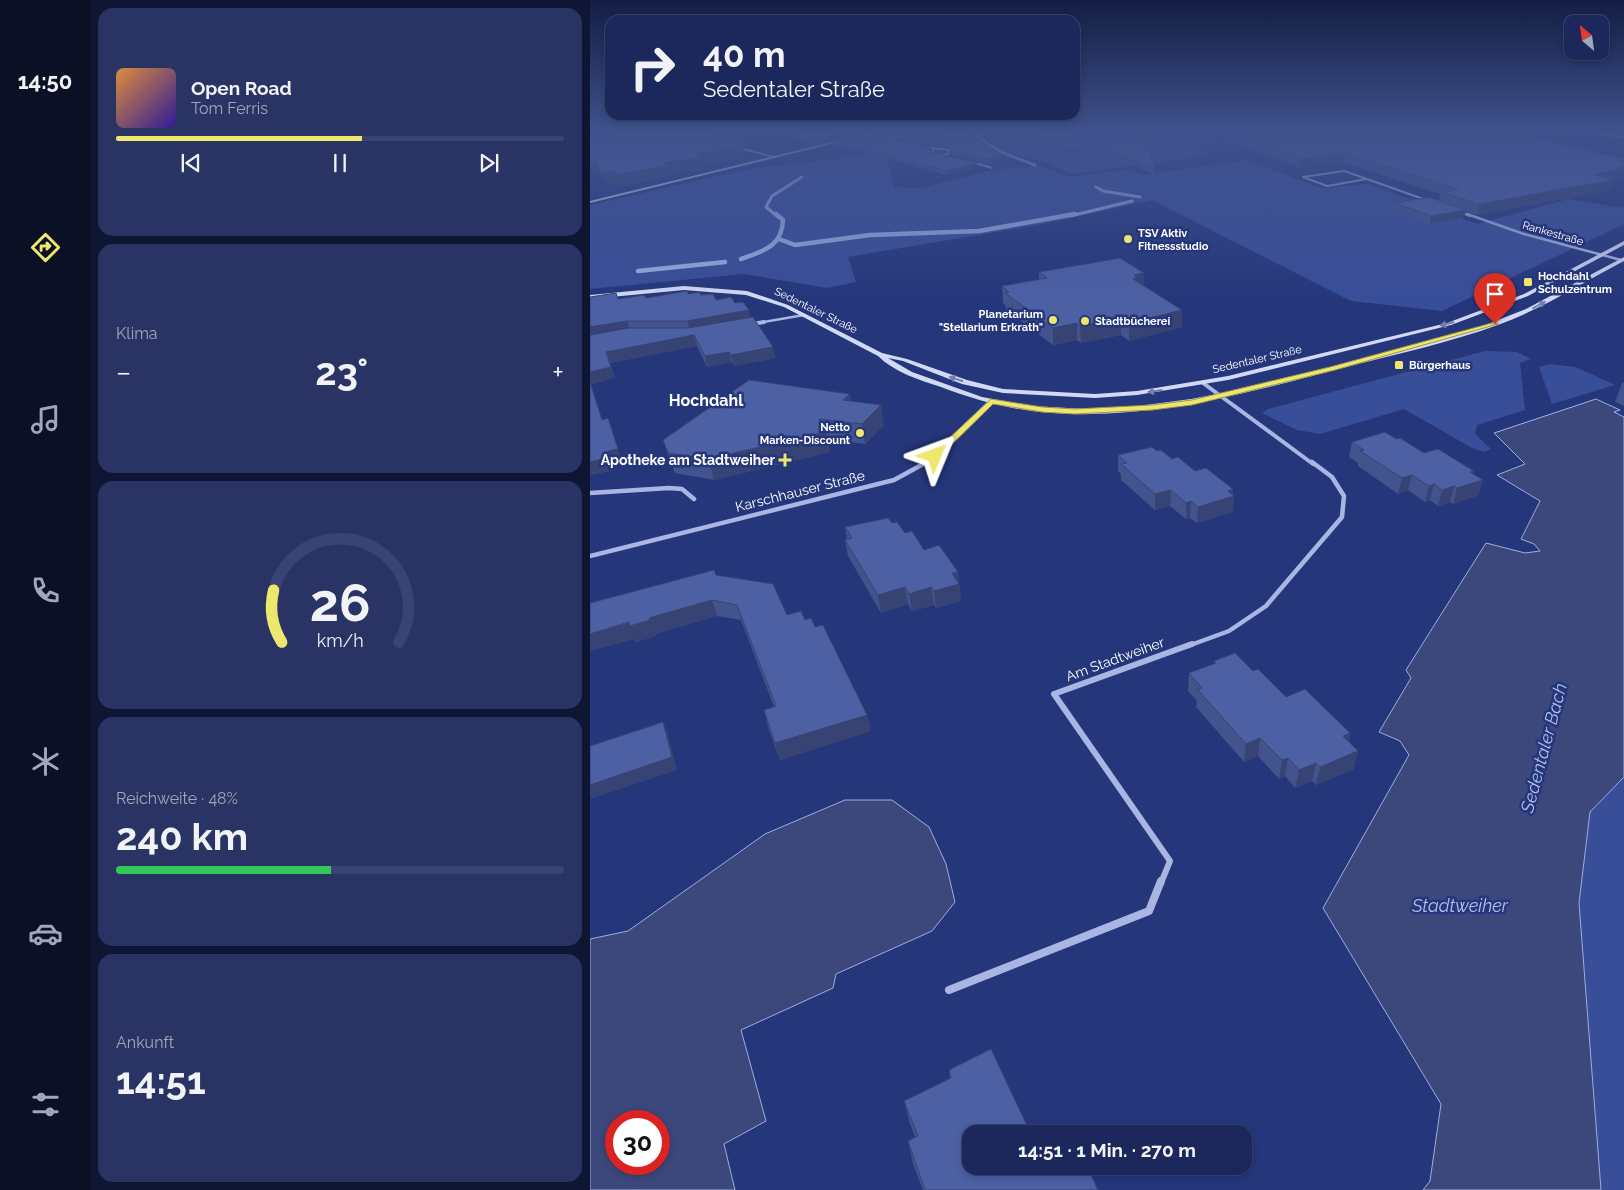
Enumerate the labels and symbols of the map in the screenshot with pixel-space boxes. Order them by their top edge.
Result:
north arrow [1564,15,1609,60]
street label: Rankestraße [1521,219,1585,249]
place label: TSV Aktiv Fitnessstudio [1138,227,1209,253]
marker: TSV Aktiv Fitnessstudio [1122,233,1134,245]
place label: Hochdahl Schulzentrum [1538,270,1612,296]
pin [1474,273,1516,324]
marker: Hochdahl Schulzentrum [1522,276,1534,288]
street label: Sedentaler Straße [772,285,860,336]
one-way arrow [1532,301,1546,309]
place label: Planetarium "Stellarium Erkrath" [939,308,1043,334]
marker: Planetarium "Stellarium Erkrath" [1047,314,1059,326]
marker: Stadtbücherei [1079,315,1091,327]
place label: Stadtbücherei [1095,315,1170,328]
one-way arrow [1439,320,1454,328]
street label: Sedentaler Straße [1211,343,1303,376]
marker: Bürgerhaus [1393,359,1405,371]
place label: Bürgerhaus [1409,359,1471,372]
one-way arrow [948,375,963,382]
one-way arrow [1147,387,1163,395]
district label: Hochdahl [669,391,744,410]
place label: Netto Marken-Discount [760,421,851,447]
marker: Netto Marken-Discount [854,427,866,439]
position arrow [908,429,960,481]
place label: Apotheke am Stadtweiher [601,452,776,468]
marker: Apotheke am Stadtweiher [779,454,791,466]
street label: Karschhauser Straße [734,467,866,515]
street label: Am Stadtweiher [1064,634,1167,684]
water label: Sedentaler Bach [1516,681,1571,816]
water label: Stadtweiher [1411,895,1509,916]
speed limit sign: 30 [605,1110,670,1175]

